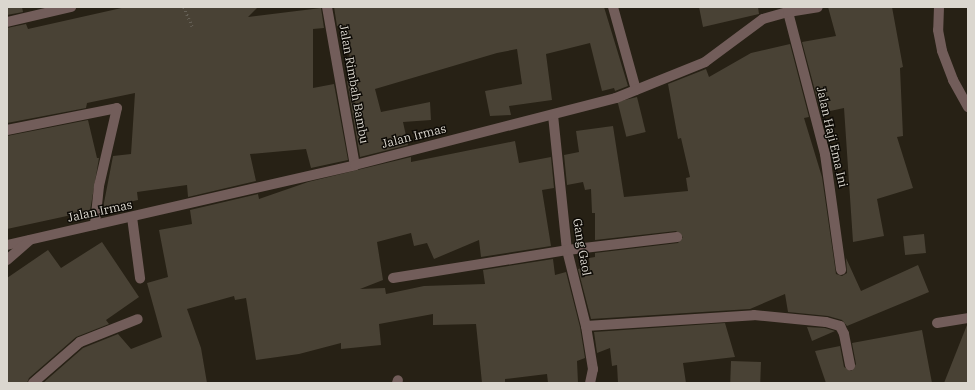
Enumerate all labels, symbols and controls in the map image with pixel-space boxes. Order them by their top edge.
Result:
street label: Jalan Rimbah Bambu [336,23,372,145]
street label: Jalan Haji Ema Ini [813,85,851,189]
street label: Jalan Irmas [380,121,448,151]
street label: Jalan Irmas [66,197,134,225]
street label: Gang Gaol [570,217,594,277]

